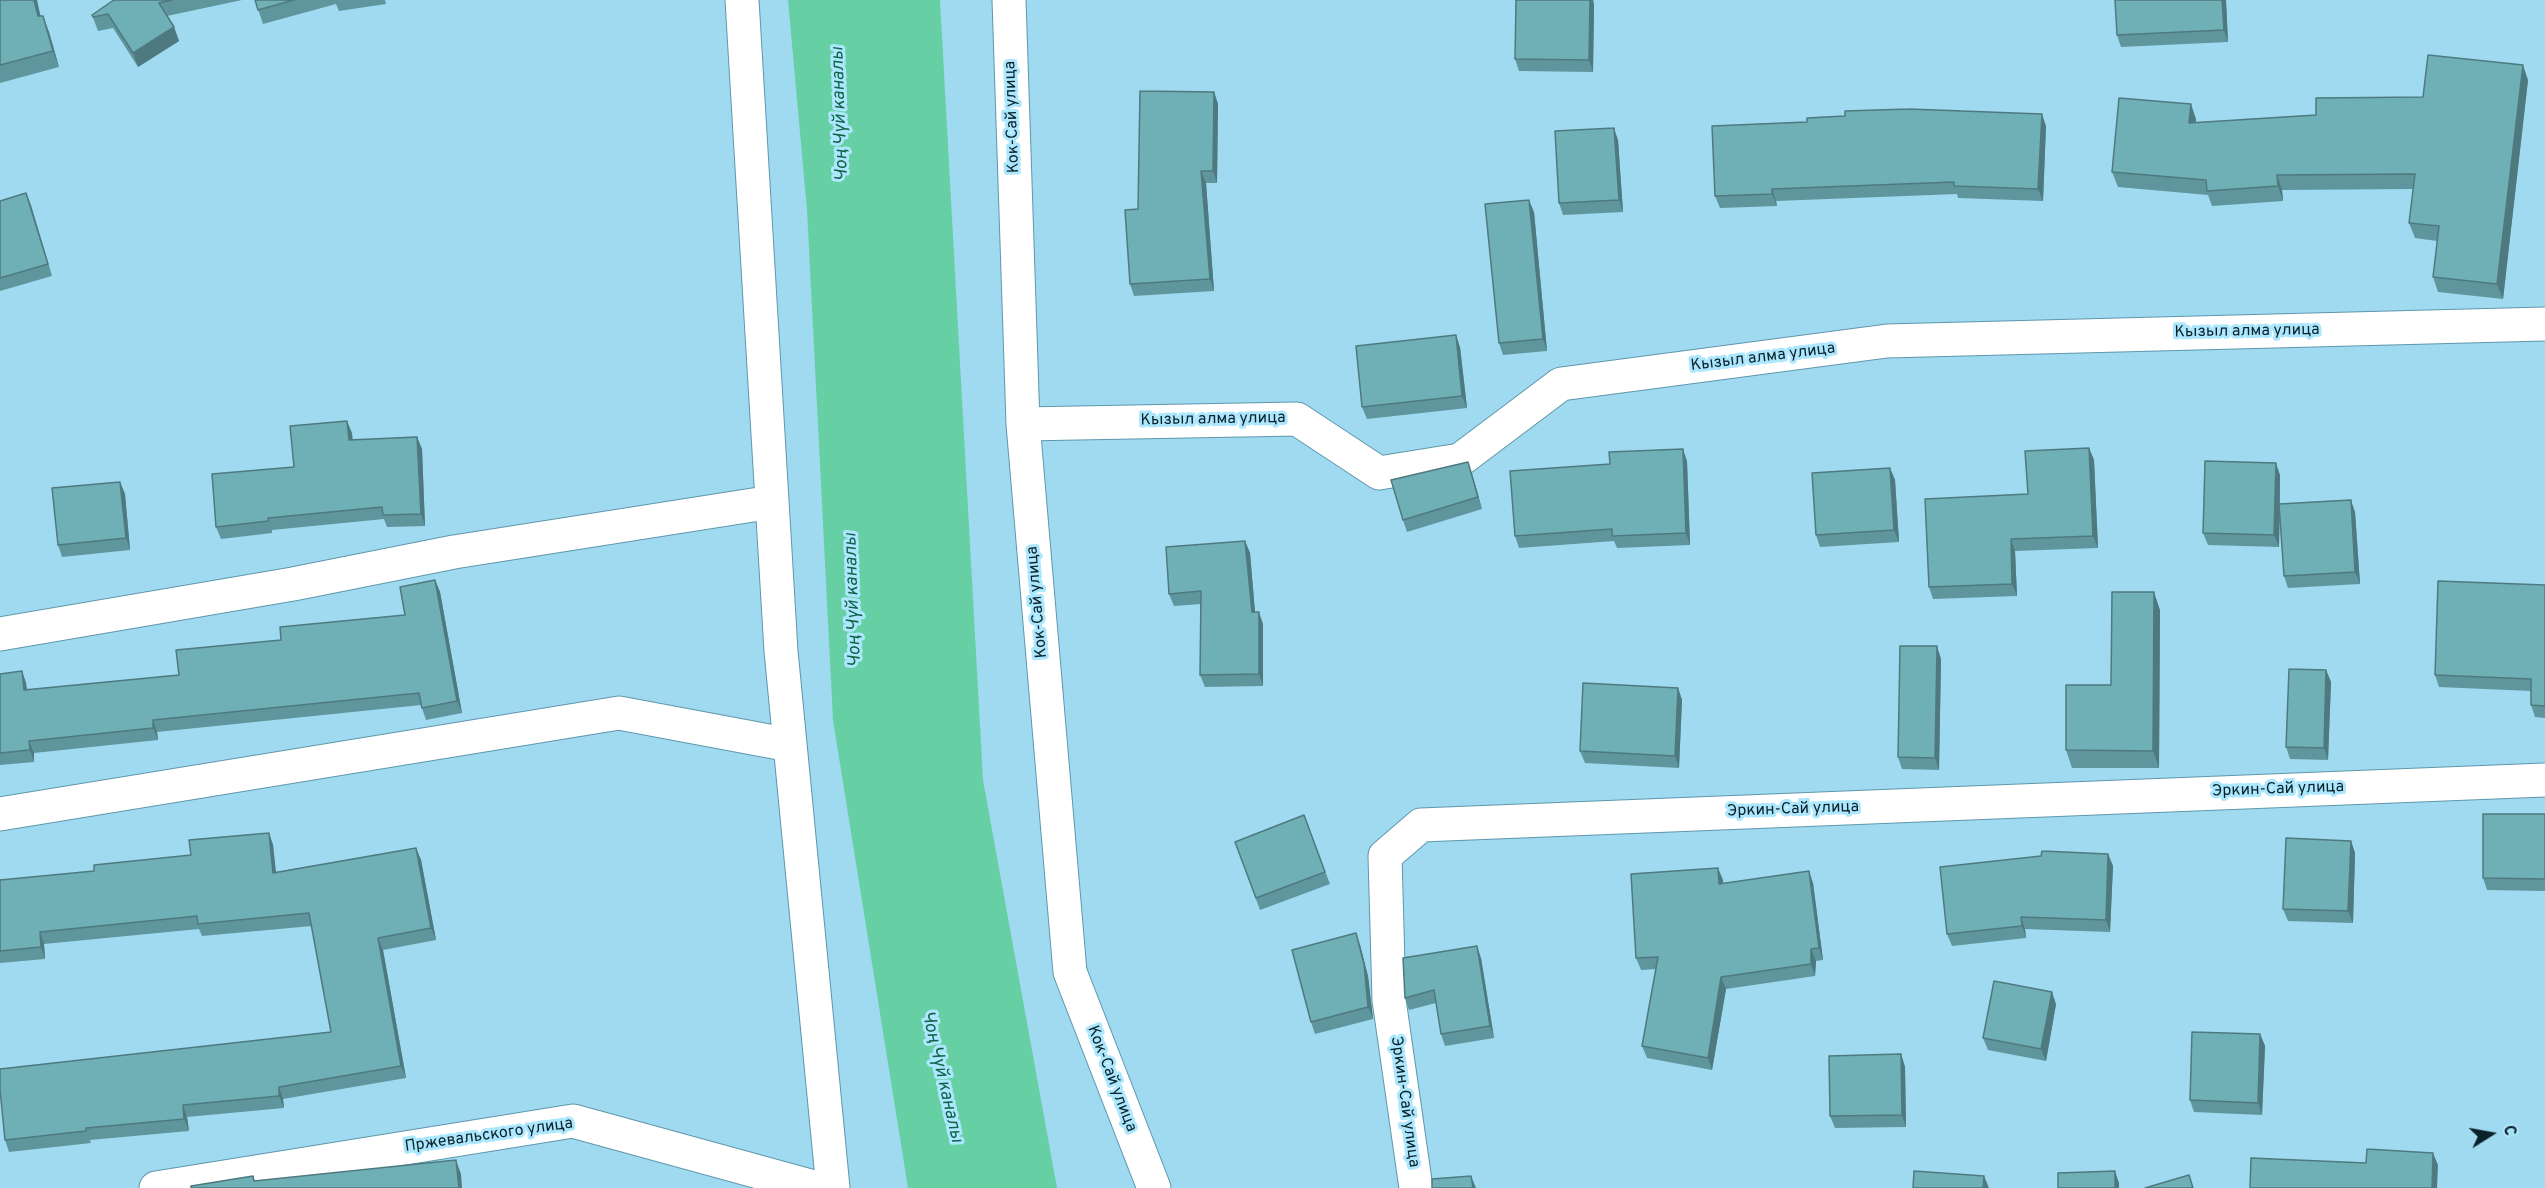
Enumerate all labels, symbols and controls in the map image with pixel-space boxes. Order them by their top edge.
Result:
water label: Чоң Чүй каналы [828,47,854,181]
street label: Кок-Сай улица [1001,61,1025,173]
street label: Кызыл алма улица [2174,321,2320,343]
street label: Кызыл алма улица [1690,340,1836,376]
street label: Кызыл алма улица [1140,409,1286,431]
water label: Чоң Чүй каналы [841,533,867,667]
street label: Кок-Сай улица [1024,545,1052,659]
street label: Эркин-Сай улица [2212,778,2344,802]
street label: Эркин-Сай улица [1727,798,1859,822]
water label: Чоң Чүй каналы [915,1009,967,1145]
street label: Кок-Сай улица [1082,1023,1140,1135]
street label: Эркин-Сай улица [1385,1035,1423,1169]
north arrow [2461,1104,2521,1164]
street label: Пржевальского улица [404,1115,574,1157]
text: С [2498,1124,2519,1137]

